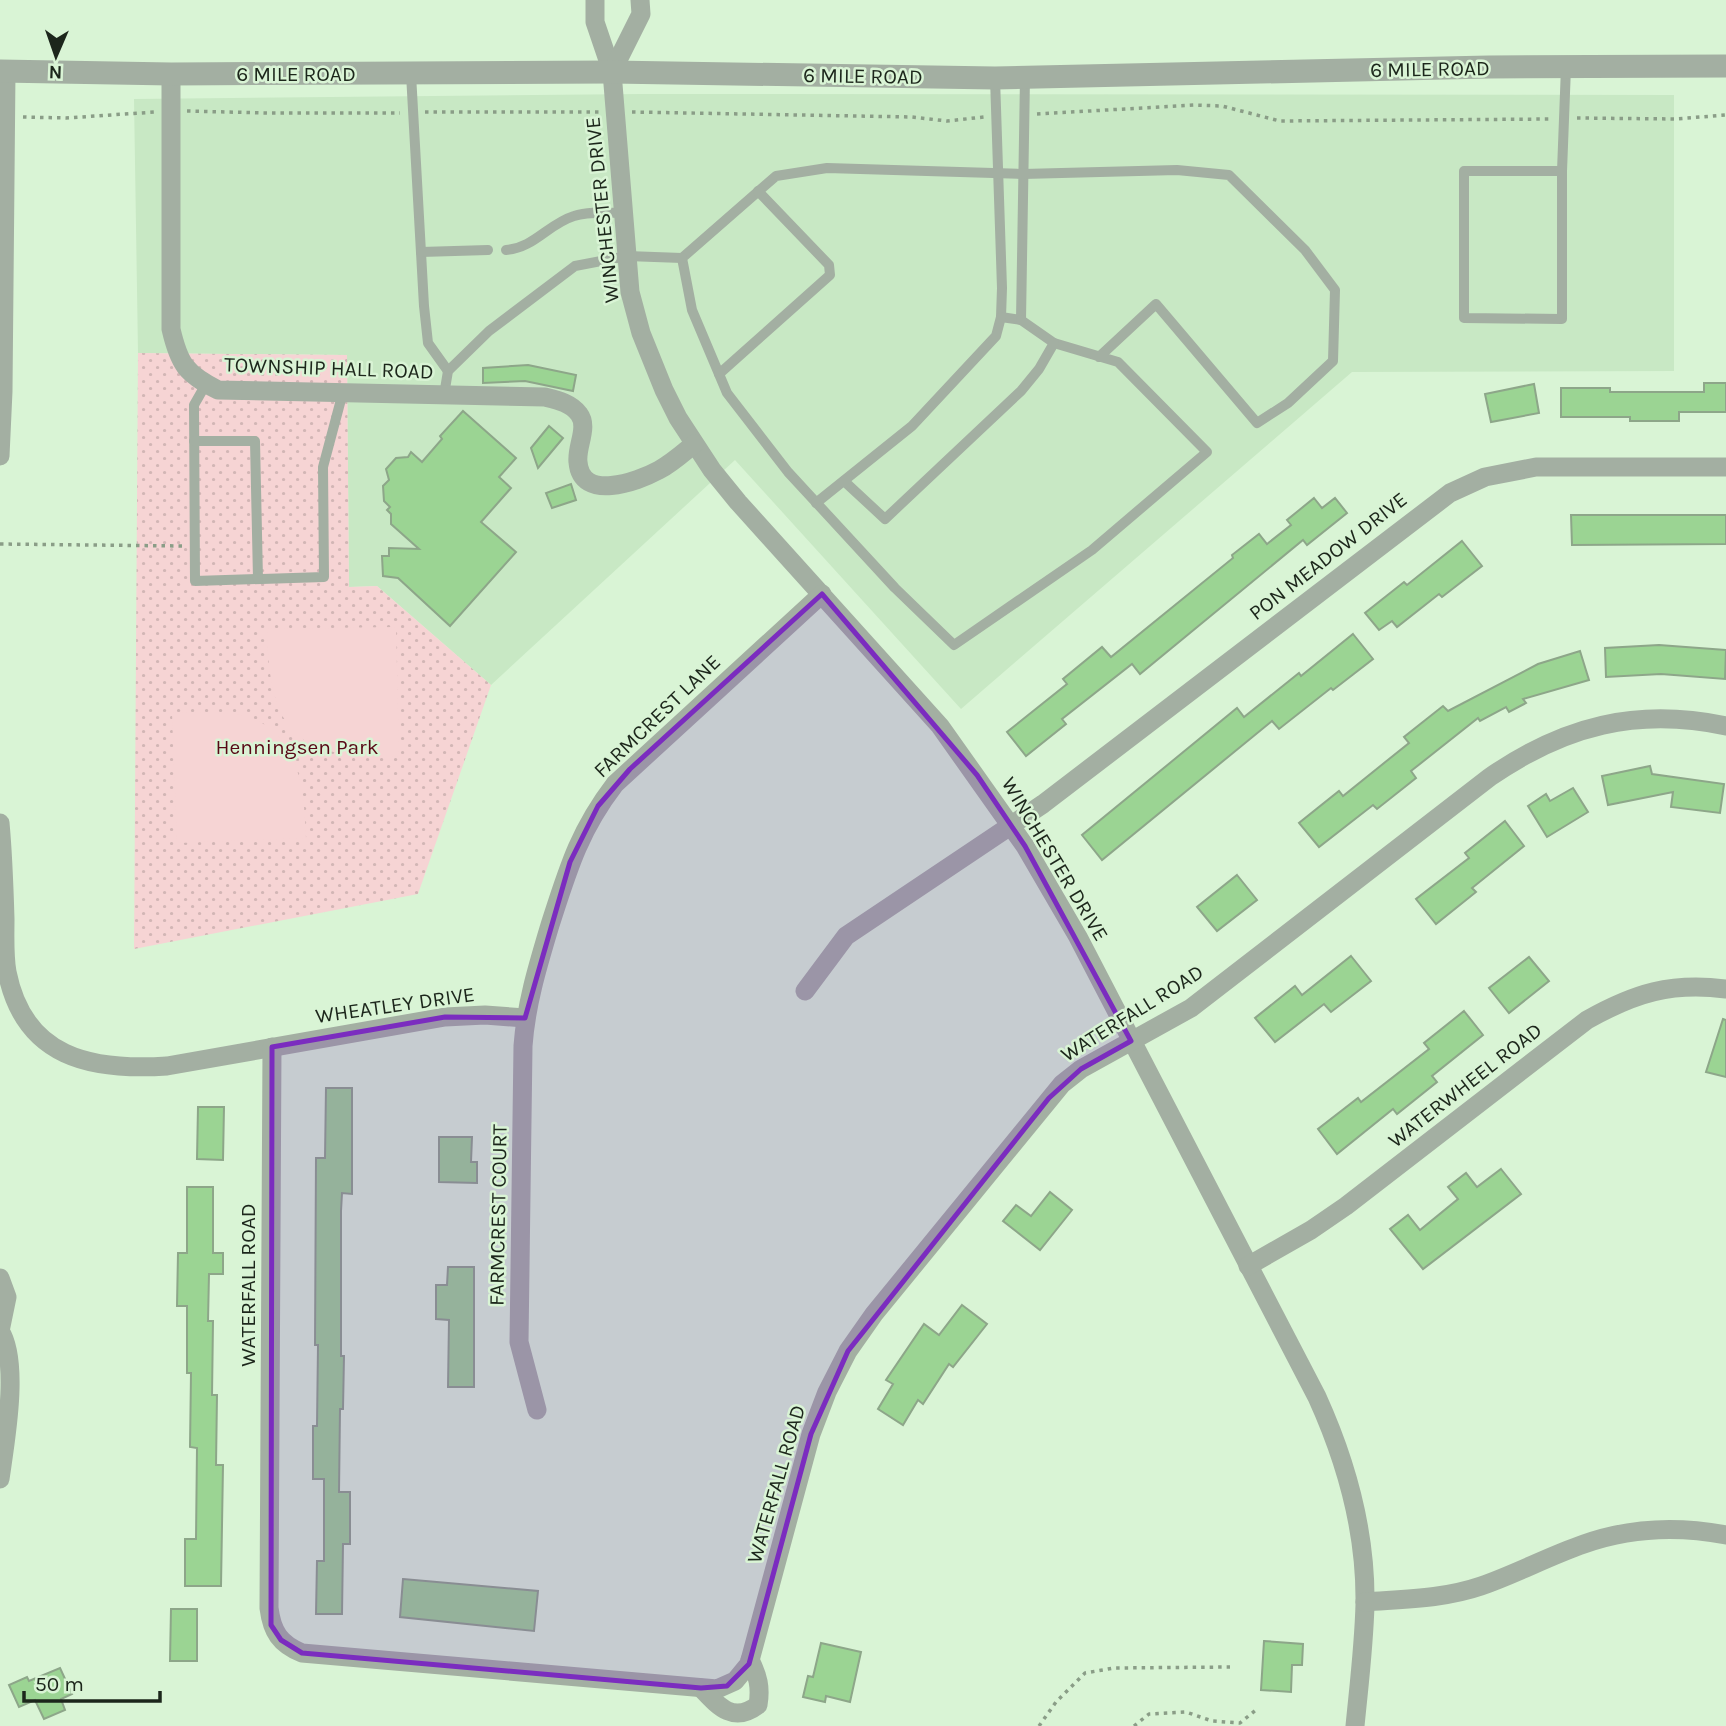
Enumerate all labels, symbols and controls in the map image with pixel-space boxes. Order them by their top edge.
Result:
north arrow [21,21,91,91]
street label: 6 MILE ROAD [1370,56,1490,82]
text: N [48,61,63,83]
street label: 6 MILE ROAD [236,62,356,86]
street label: 6 MILE ROAD [803,63,923,89]
street label: WINCHESTER DRIVE [580,116,624,304]
street label: TOWNSHIP HALL ROAD [224,352,434,384]
street label: PON MEADOW DRIVE [1244,487,1412,625]
street label: FARMCREST LANE [589,650,725,782]
park label: Henningsen Park [215,735,379,759]
street label: WINCHESTER DRIVE [997,773,1113,945]
street label: WATERFALL ROAD [1056,960,1208,1066]
street label: WHEATLEY DRIVE [314,982,476,1028]
street label: WATERWHEEL ROAD [1384,1018,1546,1152]
street label: FARMCREST COURT [484,1123,512,1306]
street label: WATERFALL ROAD [236,1203,260,1367]
street label: WATERFALL ROAD [742,1402,810,1566]
scale bar [24,1660,161,1704]
text: 50 m [35,1672,84,1696]

